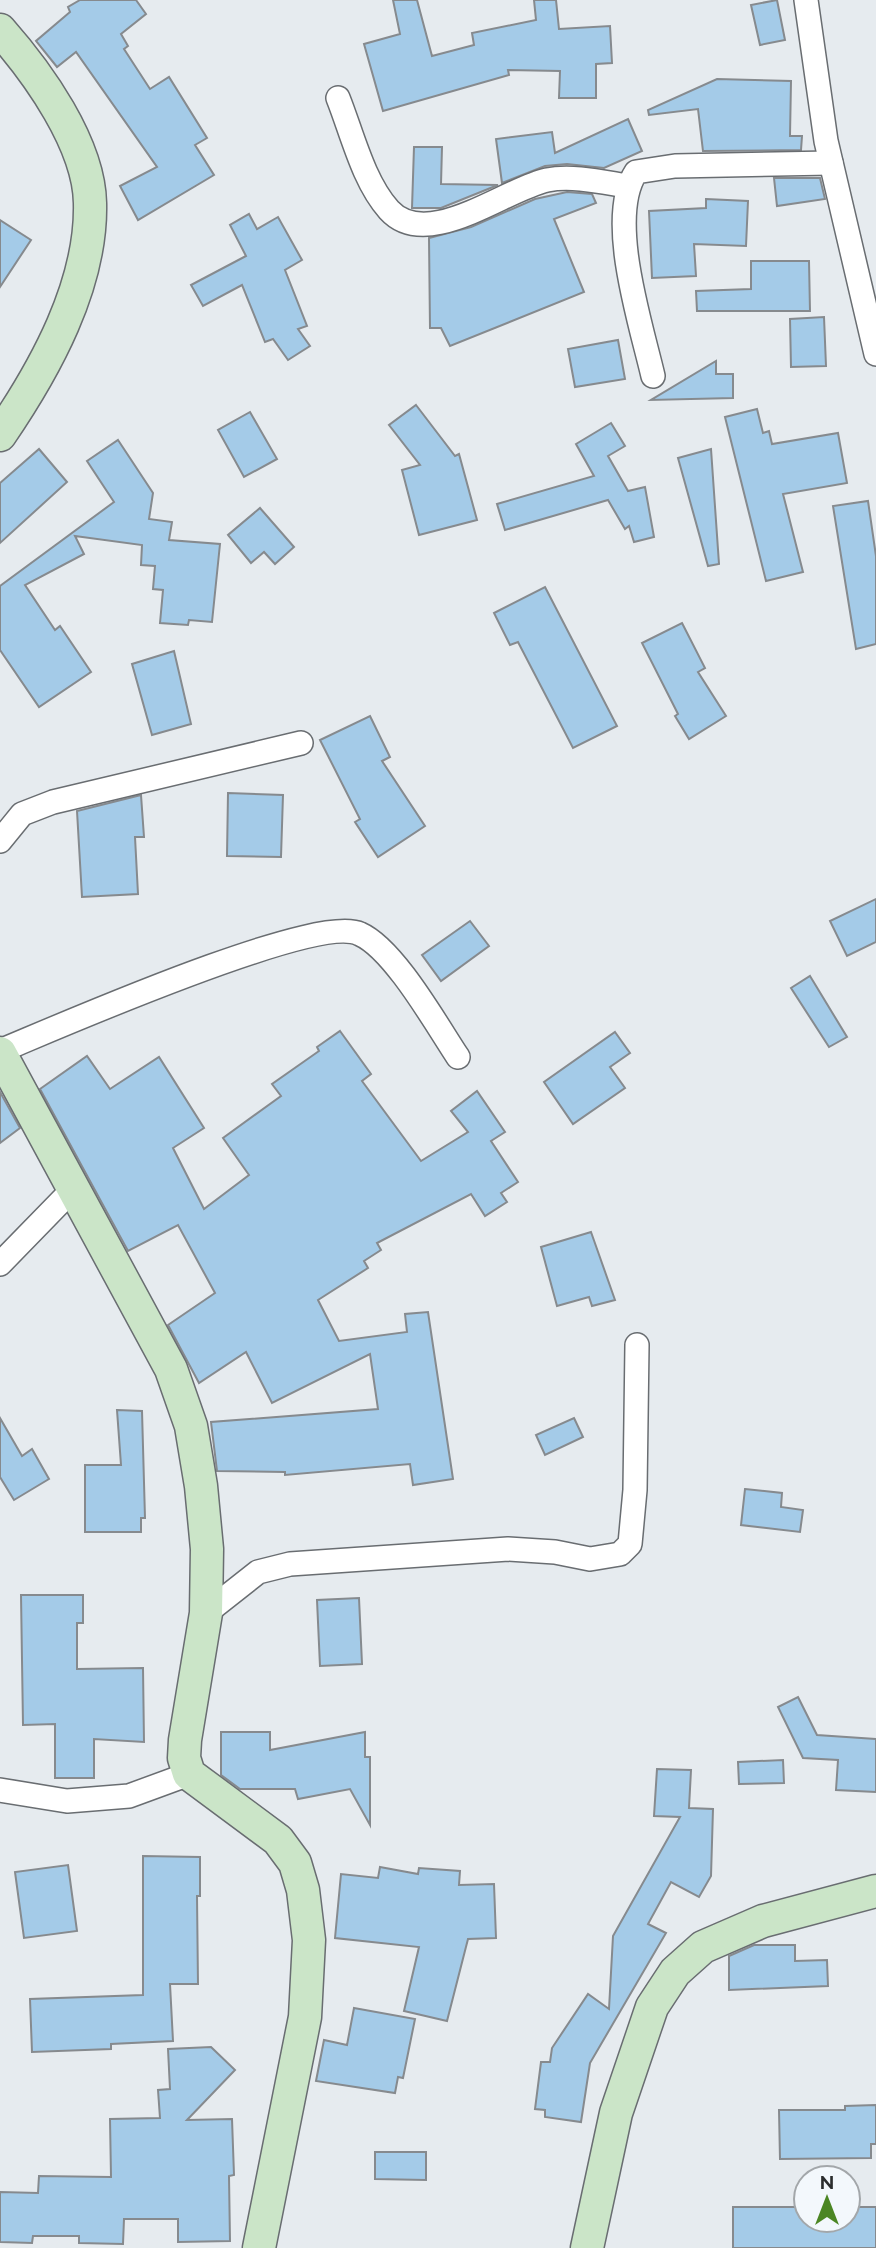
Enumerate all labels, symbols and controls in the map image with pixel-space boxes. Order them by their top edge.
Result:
north arrow [792,2164,862,2234]
text: N [820,2171,834,2193]

